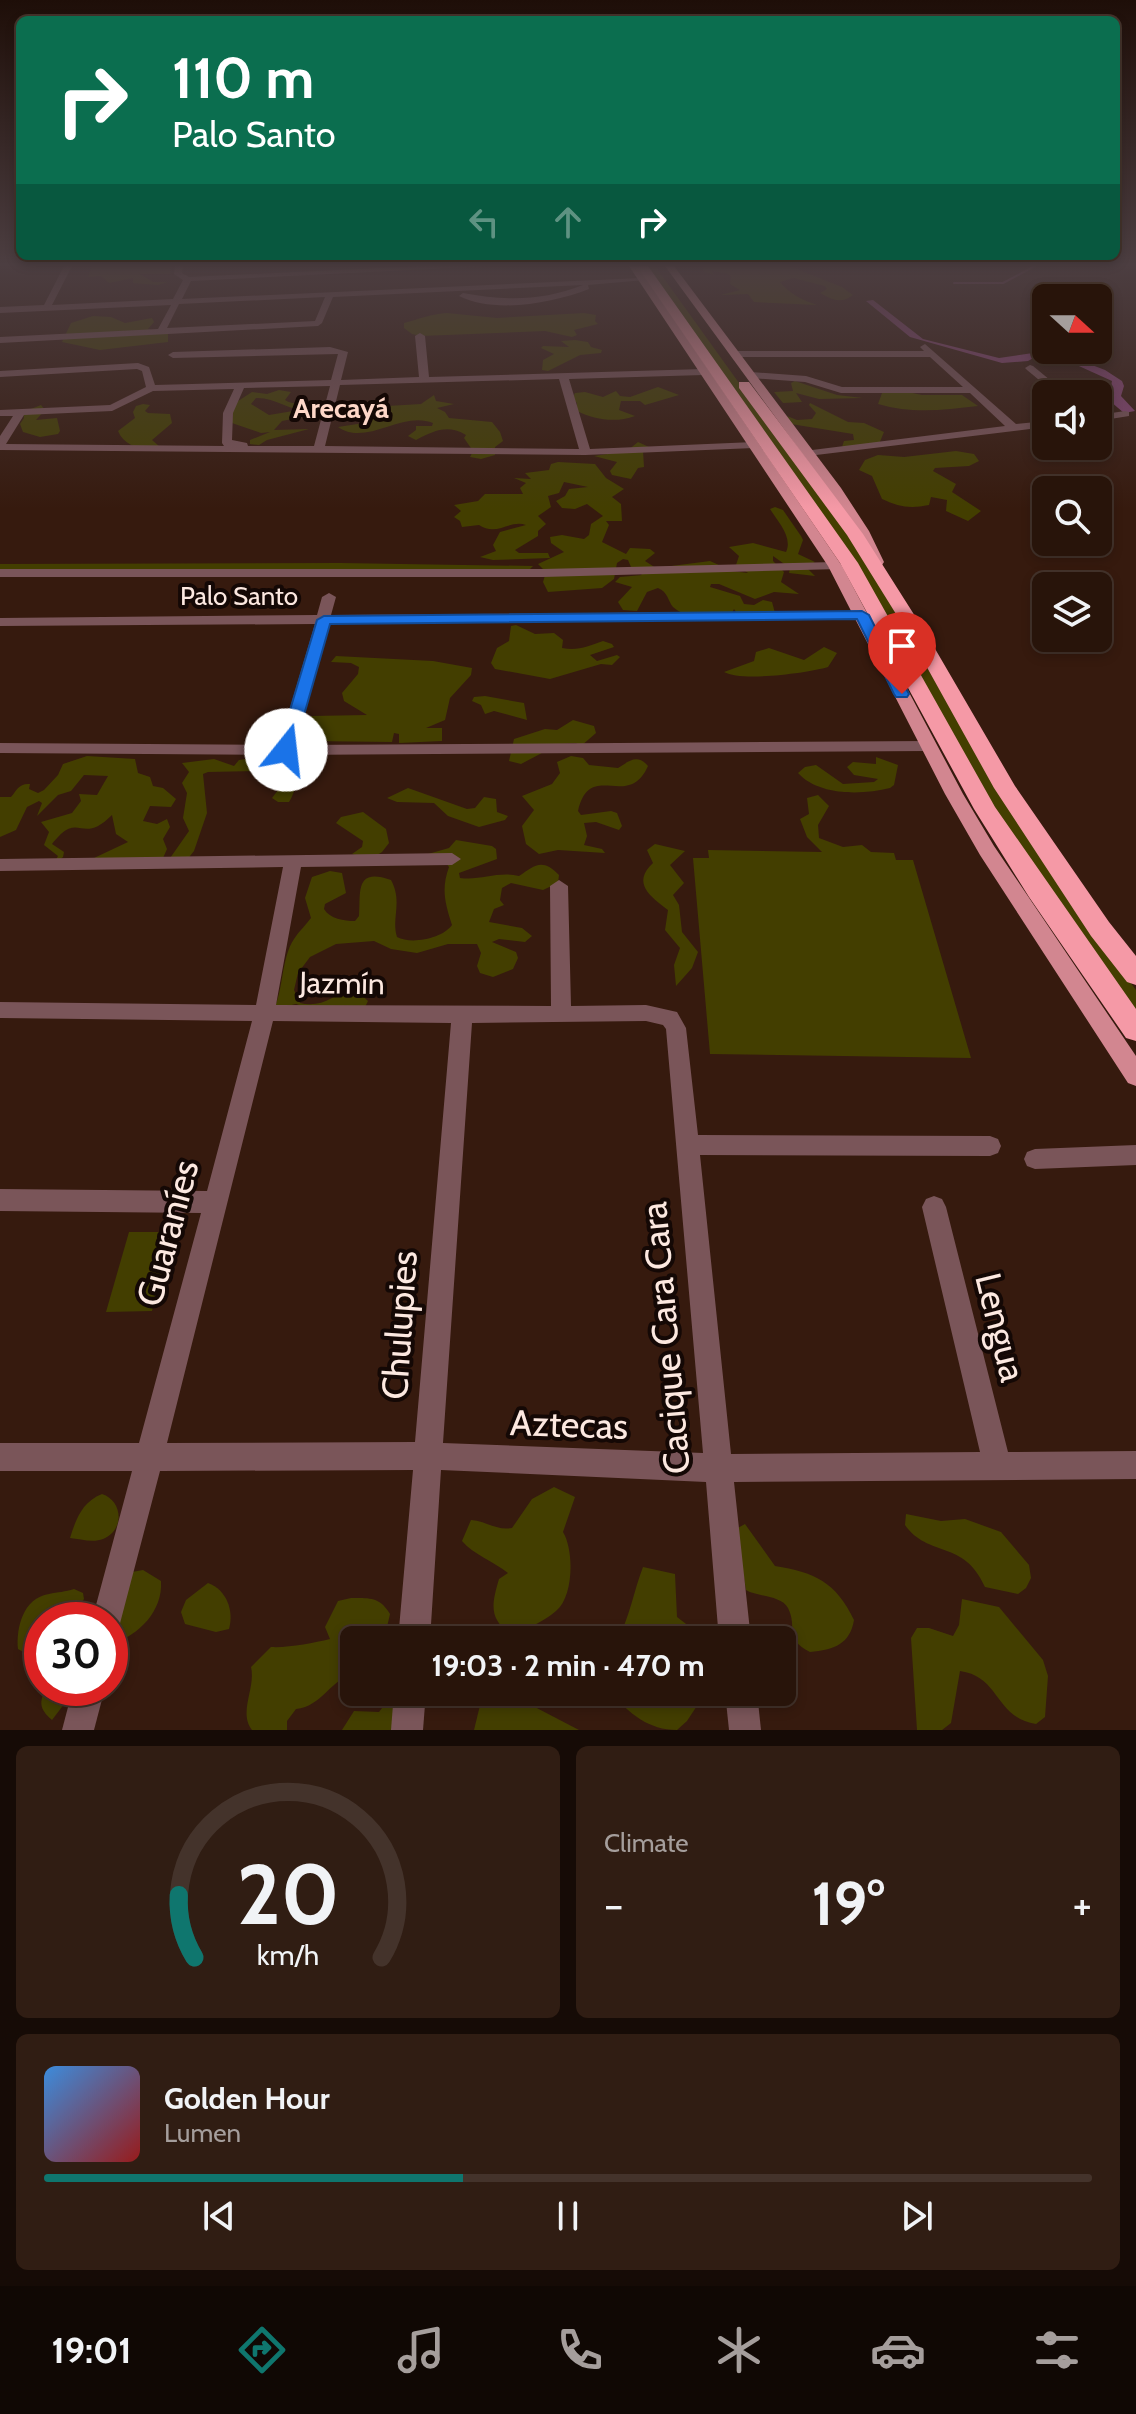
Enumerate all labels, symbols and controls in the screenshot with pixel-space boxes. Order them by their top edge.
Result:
text: 110 m [172,44,314,112]
icon: right [40,48,144,152]
text: Palo Santo [172,112,336,156]
icon: left [462,200,506,244]
icon: ahead [546,200,590,244]
icon: right [630,200,674,244]
north arrow [1032,284,1112,364]
map controls [1032,284,1112,652]
button: sound [1032,380,1112,460]
district label: Arecayá [293,391,389,425]
button: search [1032,476,1112,556]
button: layers [1032,572,1112,652]
street label: Palo Santo [180,580,298,612]
pin [868,612,936,694]
icon: arrive [880,624,924,668]
position arrow [244,708,328,792]
street label: Jazmín [298,964,385,1002]
street label: Guaraníes [126,1155,208,1311]
street label: Cacique Cara Cara [631,1200,699,1476]
street label: Chulupies [372,1249,426,1401]
street label: Lengua [966,1268,1036,1386]
street label: Aztecas [509,1400,629,1448]
speed limit sign: 30 [24,1602,128,1706]
text: 19:03 · 2 min · 470 m [432,1647,704,1684]
text: Climate [604,1827,689,1859]
text: 20 [237,1844,339,1945]
text: 19° [811,1867,885,1940]
text: − [604,1878,623,1931]
text: + [1073,1878,1092,1931]
text: km/h [257,1937,319,1972]
text: Golden Hour [164,2080,330,2117]
text: Lumen [164,2117,241,2149]
icon: previous [197,2194,241,2238]
icon: pause [546,2194,590,2238]
icon: next [895,2194,939,2238]
icon: directions [234,2322,290,2378]
icon: music [393,2322,449,2378]
icon: phone [552,2322,608,2378]
icon: climate [711,2322,767,2378]
icon: car [870,2322,926,2378]
icon: filters [1029,2322,1085,2378]
text: 19:01 [51,2328,132,2372]

